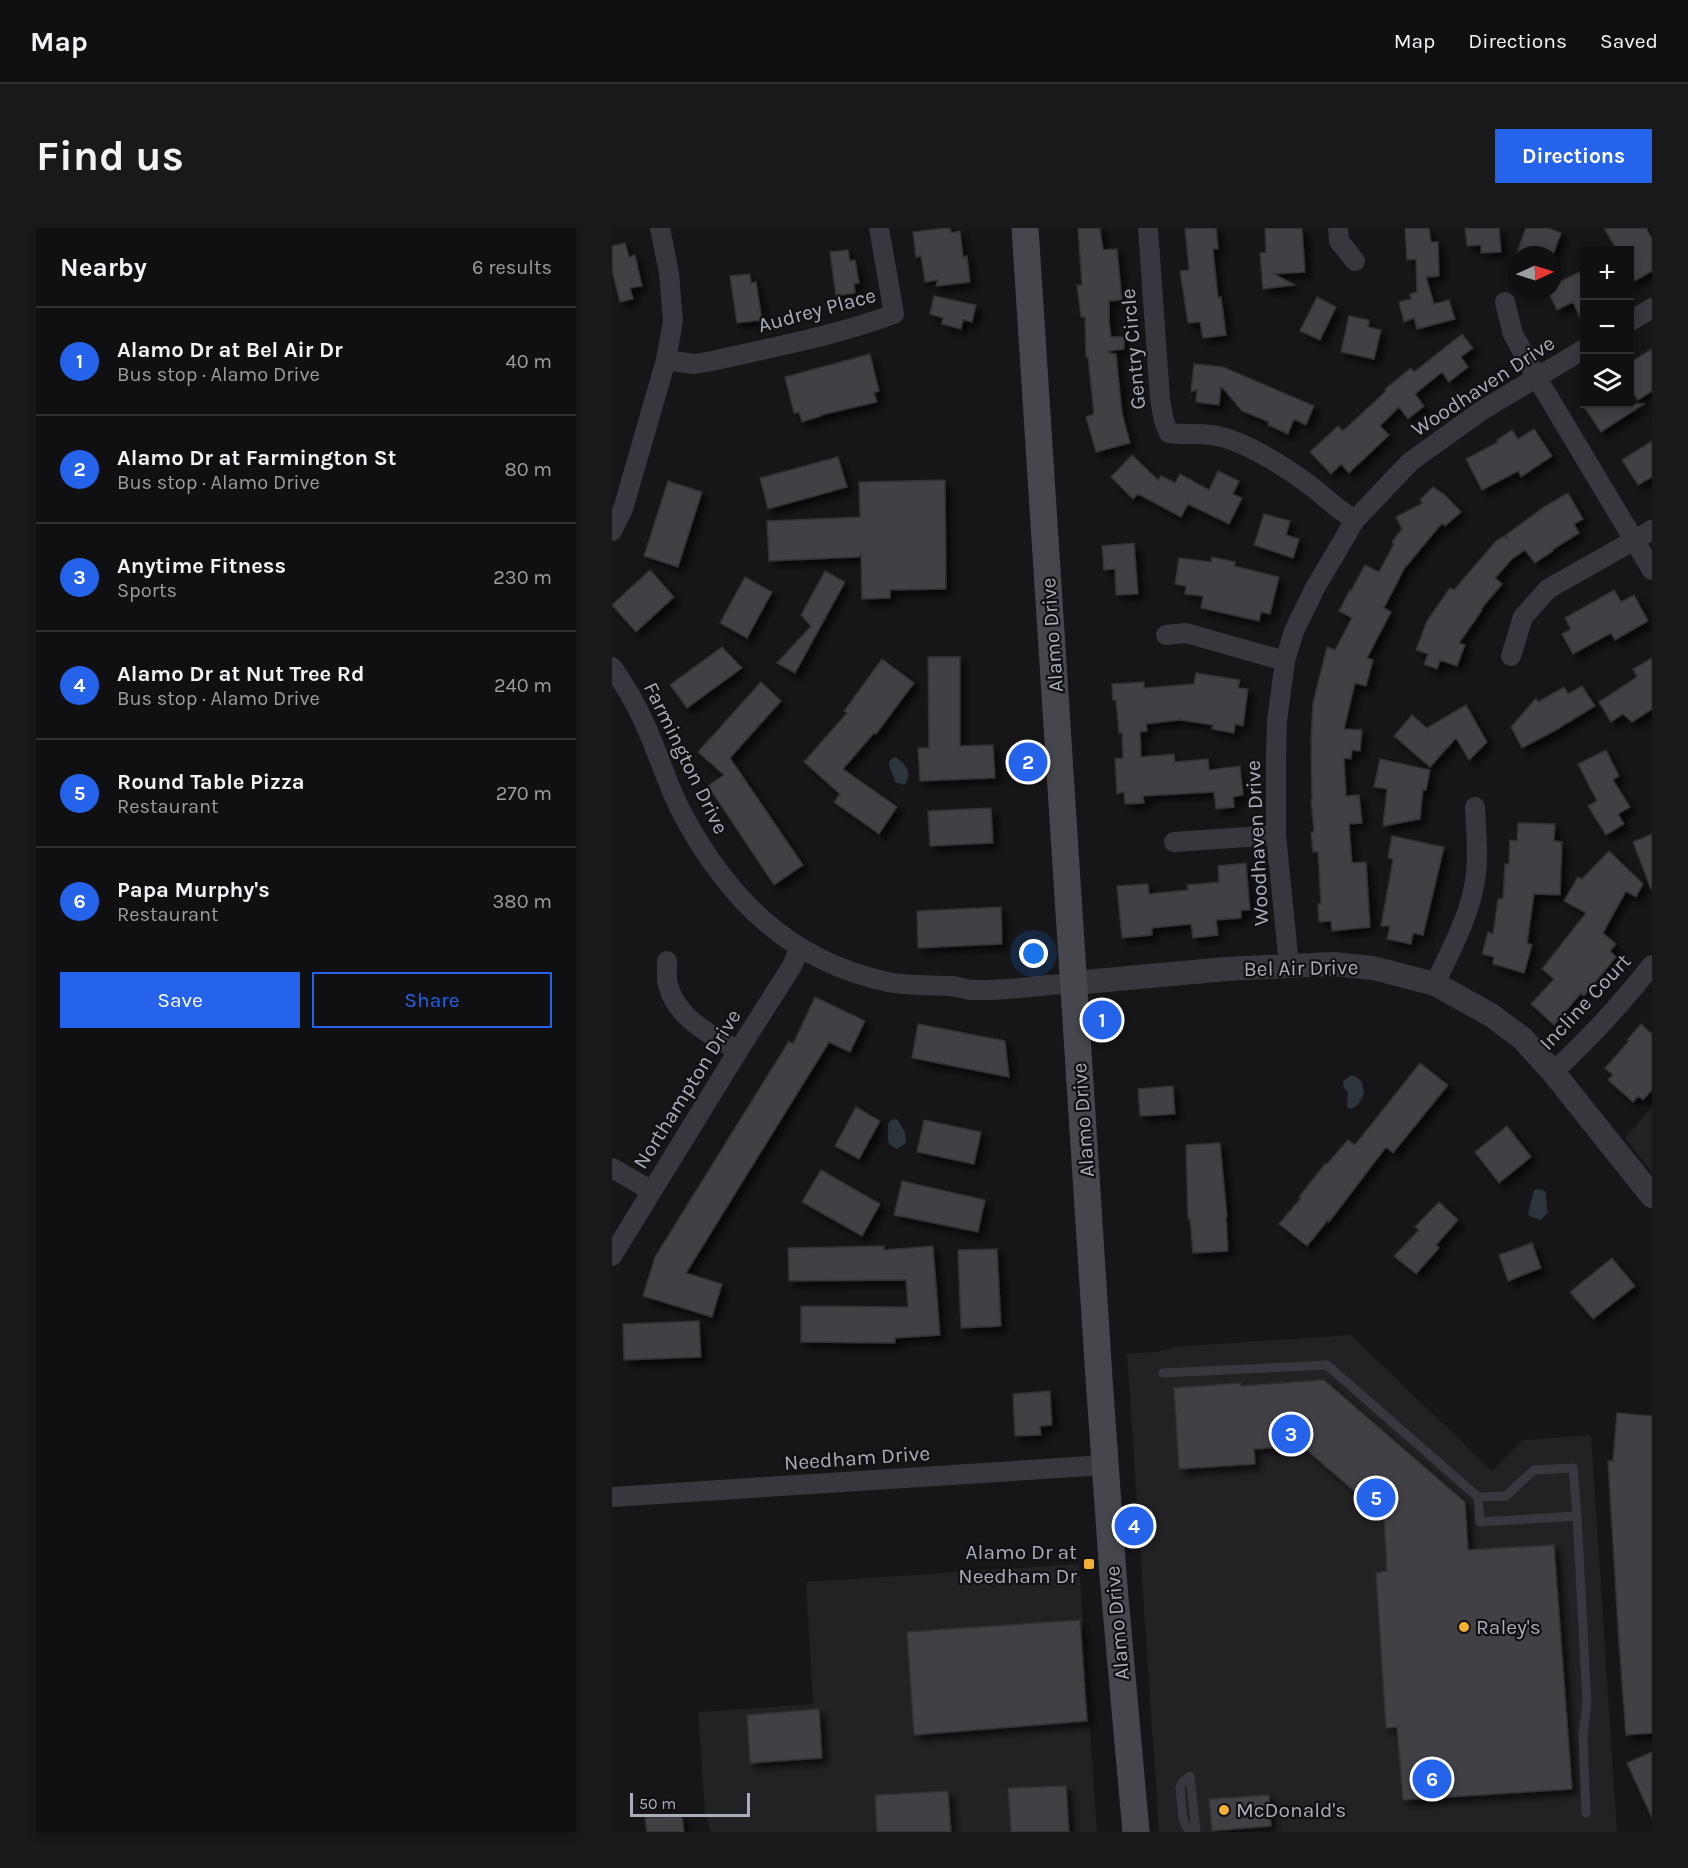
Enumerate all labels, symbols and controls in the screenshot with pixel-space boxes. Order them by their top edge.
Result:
text: Map [30,25,88,58]
text: Map [1394,29,1435,53]
text: Directions [1468,29,1567,53]
text: Saved [1600,29,1658,53]
button: Directions [1495,129,1652,183]
text: Find us [36,131,184,181]
north arrow [1508,246,1562,300]
map controls [1580,246,1634,408]
button: + [1580,246,1634,300]
text: Nearby [60,252,147,283]
text: 6 results [472,256,552,279]
street label: Audrey Place [755,283,879,337]
street label: Gentry Circle [1116,287,1150,411]
button: − [1580,300,1634,354]
street label: Woodhaven Drive [1407,331,1559,441]
text: Alamo Dr at Bel Air Dr [117,337,343,363]
text: 1 [76,350,83,373]
text: 40 m [506,350,552,373]
button: layers [1580,354,1634,408]
text: Bus stop · Alamo Drive [117,363,320,386]
text: Alamo Dr at Farmington St [117,445,396,471]
text: 2 [73,458,86,481]
text: 80 m [504,458,552,481]
text: Bus stop · Alamo Drive [117,471,320,494]
text: Anytime Fitness [117,553,286,579]
text: 3 [73,566,86,589]
text: 230 m [493,566,552,589]
street label: Alamo Drive [1036,577,1068,693]
text: Sports [117,579,177,602]
text: Alamo Dr at Nut Tree Rd [117,661,364,687]
text: 4 [74,674,85,697]
text: 240 m [494,674,552,697]
street label: Farmington Drive [639,678,733,838]
text: Bus stop · Alamo Drive [117,687,320,710]
pin: 2 [1008,740,1048,784]
street label: Woodhaven Drive [1241,760,1273,926]
text: Round Table Pizza [117,769,305,795]
text: 5 [74,782,85,805]
text: 270 m [496,782,552,805]
text: Restaurant [117,795,219,818]
text: Papa Murphy's [117,877,270,903]
text: 6 [73,890,86,913]
text: 380 m [493,890,552,913]
text: Restaurant [117,903,219,926]
your location [1019,939,1048,968]
street label: Incline Court [1534,949,1636,1055]
street label: Bel Air Drive [1243,955,1359,981]
button: Save [60,972,300,1028]
button: Share [312,972,552,1028]
pin: 1 [1082,998,1122,1042]
street label: Northampton Drive [628,1005,746,1173]
street label: Alamo Drive [1067,1062,1099,1178]
pin: 3 [1272,1412,1310,1456]
street label: Needham Drive [783,1441,931,1475]
pin: 5 [1356,1476,1395,1520]
pin: 4 [1114,1504,1154,1548]
place label: Alamo Dr at Needham Dr [958,1540,1077,1588]
marker: Alamo Dr at Needham Dr [1082,1557,1096,1571]
street label: Alamo Drive [1100,1565,1134,1681]
place label: Raley's [1476,1615,1541,1639]
marker: Raley's [1457,1620,1471,1634]
pin: 6 [1412,1756,1452,1802]
scale bar [630,1790,750,1818]
text: 50 m [639,1794,676,1813]
place label: McDonald's [1236,1798,1346,1822]
marker: McDonald's [1217,1803,1231,1817]

